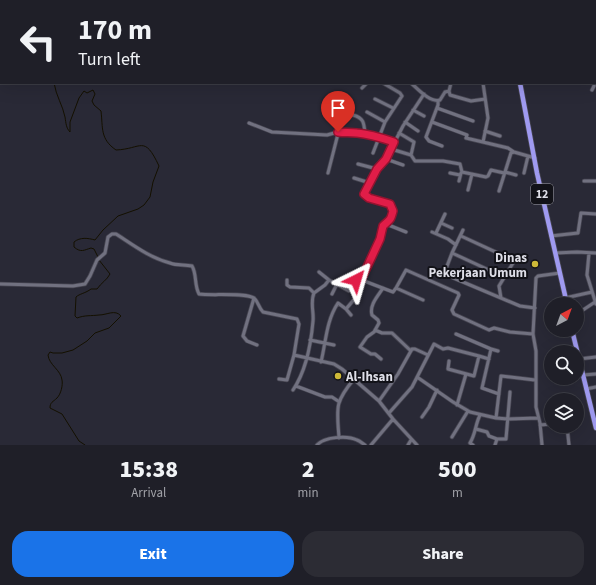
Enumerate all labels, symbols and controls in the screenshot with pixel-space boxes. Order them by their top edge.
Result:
text: 170 m [78,10,152,50]
icon: left [12,16,64,68]
text: Turn left [78,47,140,72]
pin [321,91,355,132]
icon: arrive [327,97,349,119]
road number: 12 [531,184,553,204]
place label: Dinas Pekerjaan Umum [428,249,527,282]
position arrow [335,259,377,301]
marker: Dinas Pekerjaan Umum [530,259,540,269]
north arrow [544,297,584,337]
map controls [544,297,584,433]
button: search [544,345,584,385]
place label: Al-Ihsan [345,368,393,386]
marker: Al-Ihsan [333,371,343,381]
button: layers [544,393,584,433]
text: 15:38 [119,452,178,487]
text: 2 [302,452,315,487]
text: 500 [438,452,477,487]
text: Arrival [131,484,166,502]
text: min [298,484,319,502]
text: m [452,484,463,502]
button: Exit [12,531,294,577]
button: Share [302,531,584,577]

